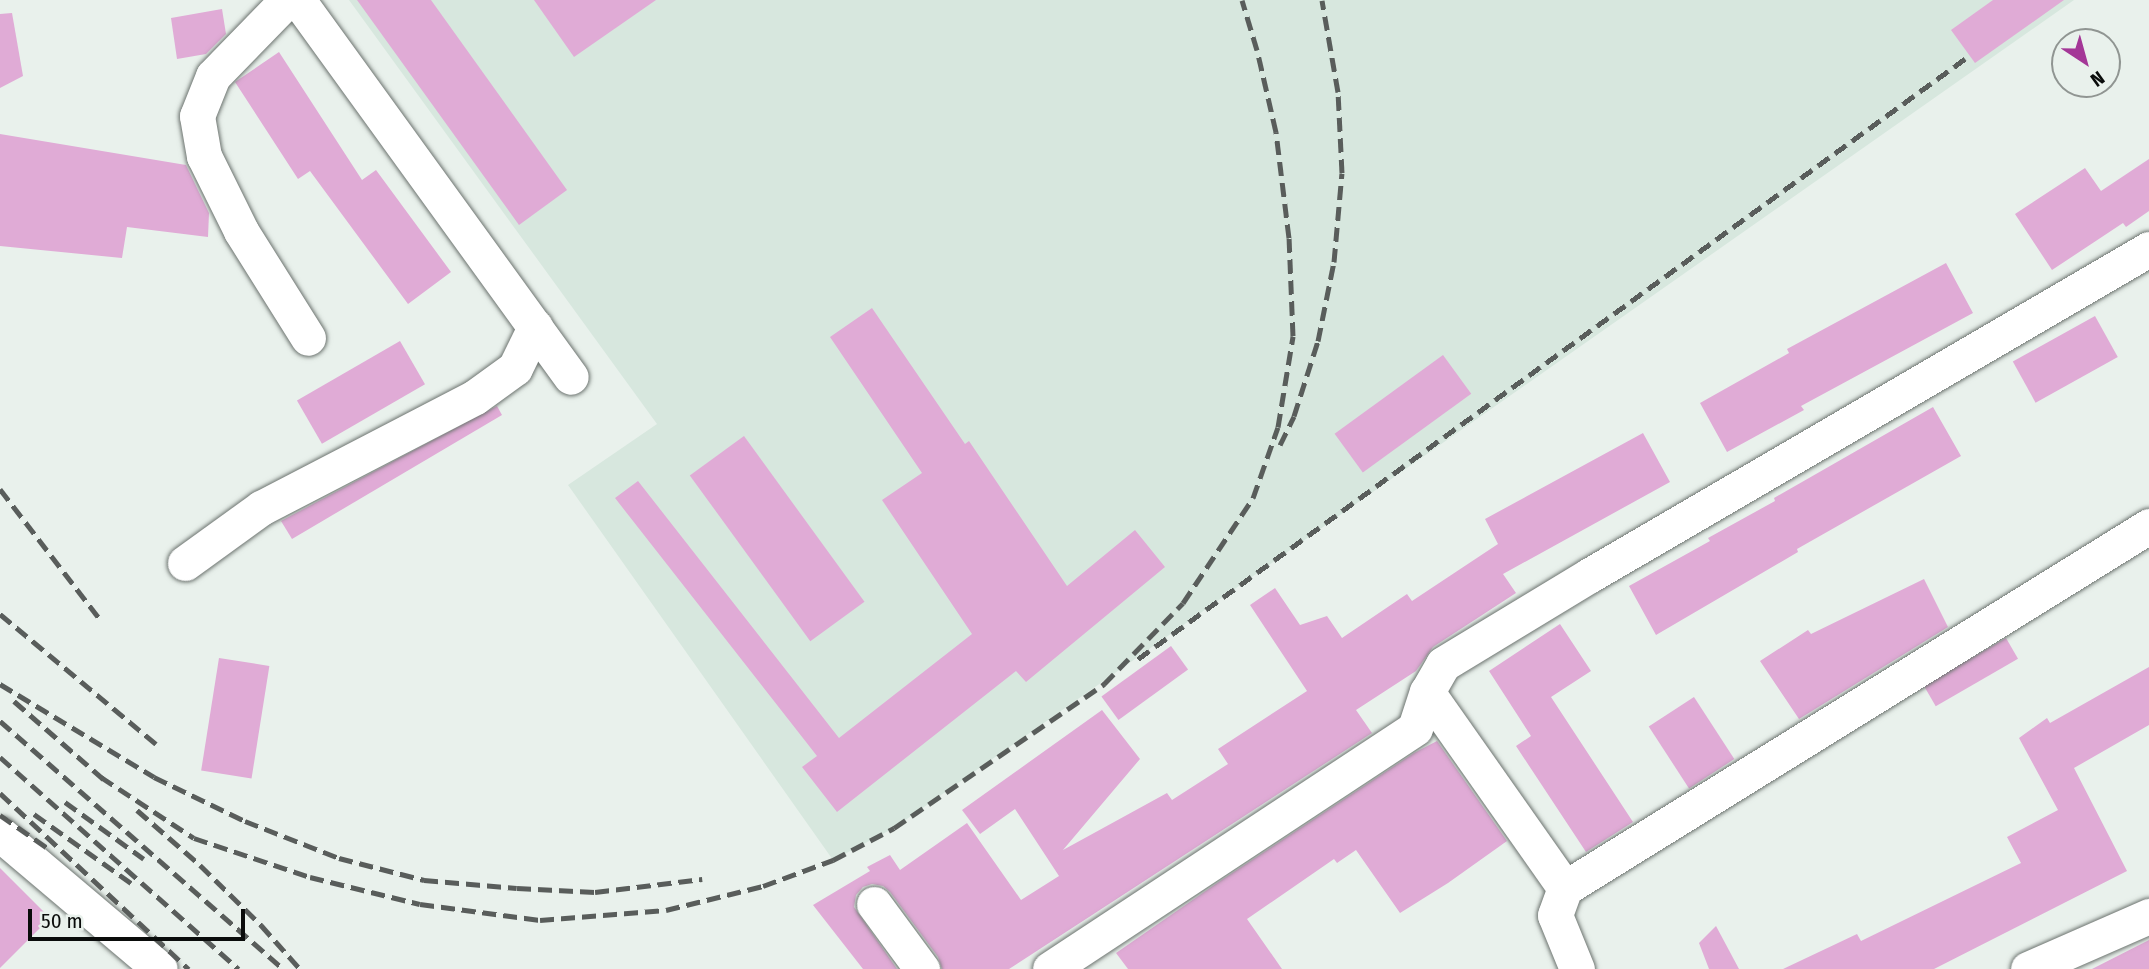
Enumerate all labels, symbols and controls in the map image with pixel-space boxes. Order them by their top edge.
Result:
north arrow [2051,28,2121,98]
text: N [2086,66,2109,91]
scale bar [32,895,248,939]
text: 50 m [41,908,83,934]

